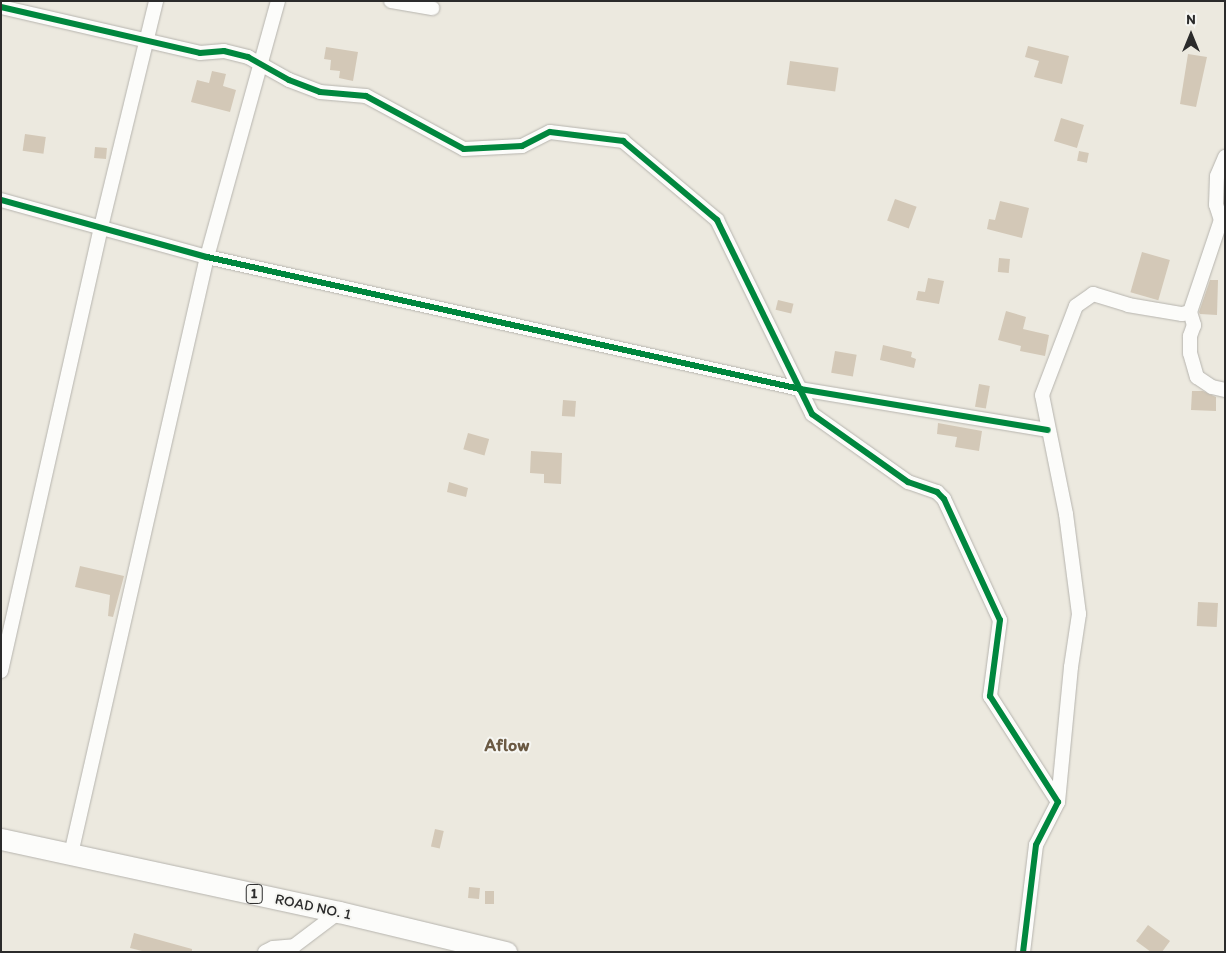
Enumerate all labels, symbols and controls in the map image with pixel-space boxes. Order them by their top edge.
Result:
north arrow [1166,10,1216,60]
text: N [1186,11,1196,28]
district label: Aflow [485,734,529,756]
road number: 1 [245,882,263,906]
street label: ROAD NO. 1 [273,890,353,924]

